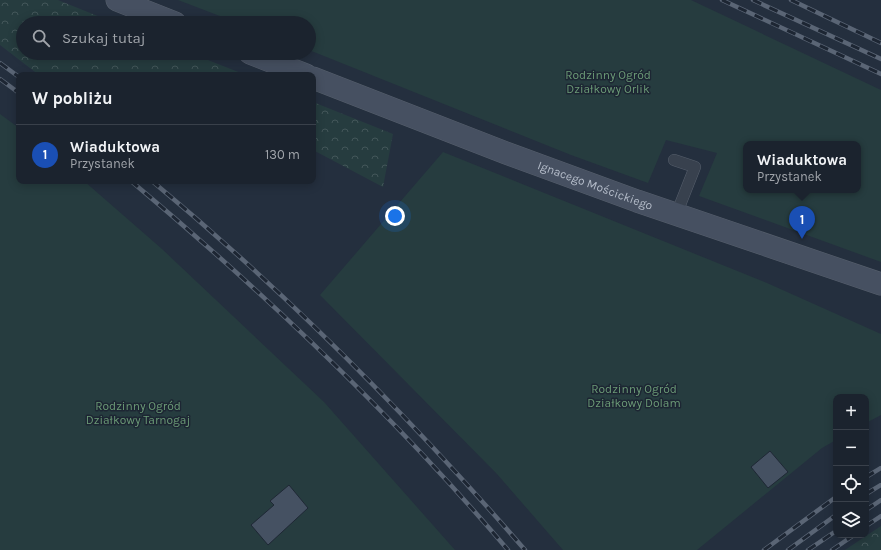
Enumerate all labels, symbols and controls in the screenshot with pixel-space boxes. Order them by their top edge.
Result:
search box [16,16,316,60]
icon: search [30,27,52,49]
text: Szukaj tutaj [62,29,146,47]
park label: Rodzinny Ogród Działkowy Orlik [565,68,651,96]
text: W pobliżu [32,88,113,108]
text: Wiaduktowa [70,138,160,156]
popup [743,141,861,193]
text: 1 [43,147,47,162]
text: 130 m [265,147,300,162]
text: Wiaduktowa [757,151,847,169]
text: Przystanek [70,156,135,171]
street label: Ignacego Mościckiego [536,158,655,213]
text: Przystanek [757,169,822,184]
your location [385,206,405,226]
pin: 1 [789,206,815,239]
park label: Rodzinny Ogród Działkowy Dolam [587,382,681,410]
map controls [833,394,869,538]
button: + [833,394,869,430]
park label: Rodzinny Ogród Działkowy Tarnogaj [86,399,190,427]
button: − [833,430,869,466]
button: locate [833,466,869,502]
button: layers [833,502,869,538]

